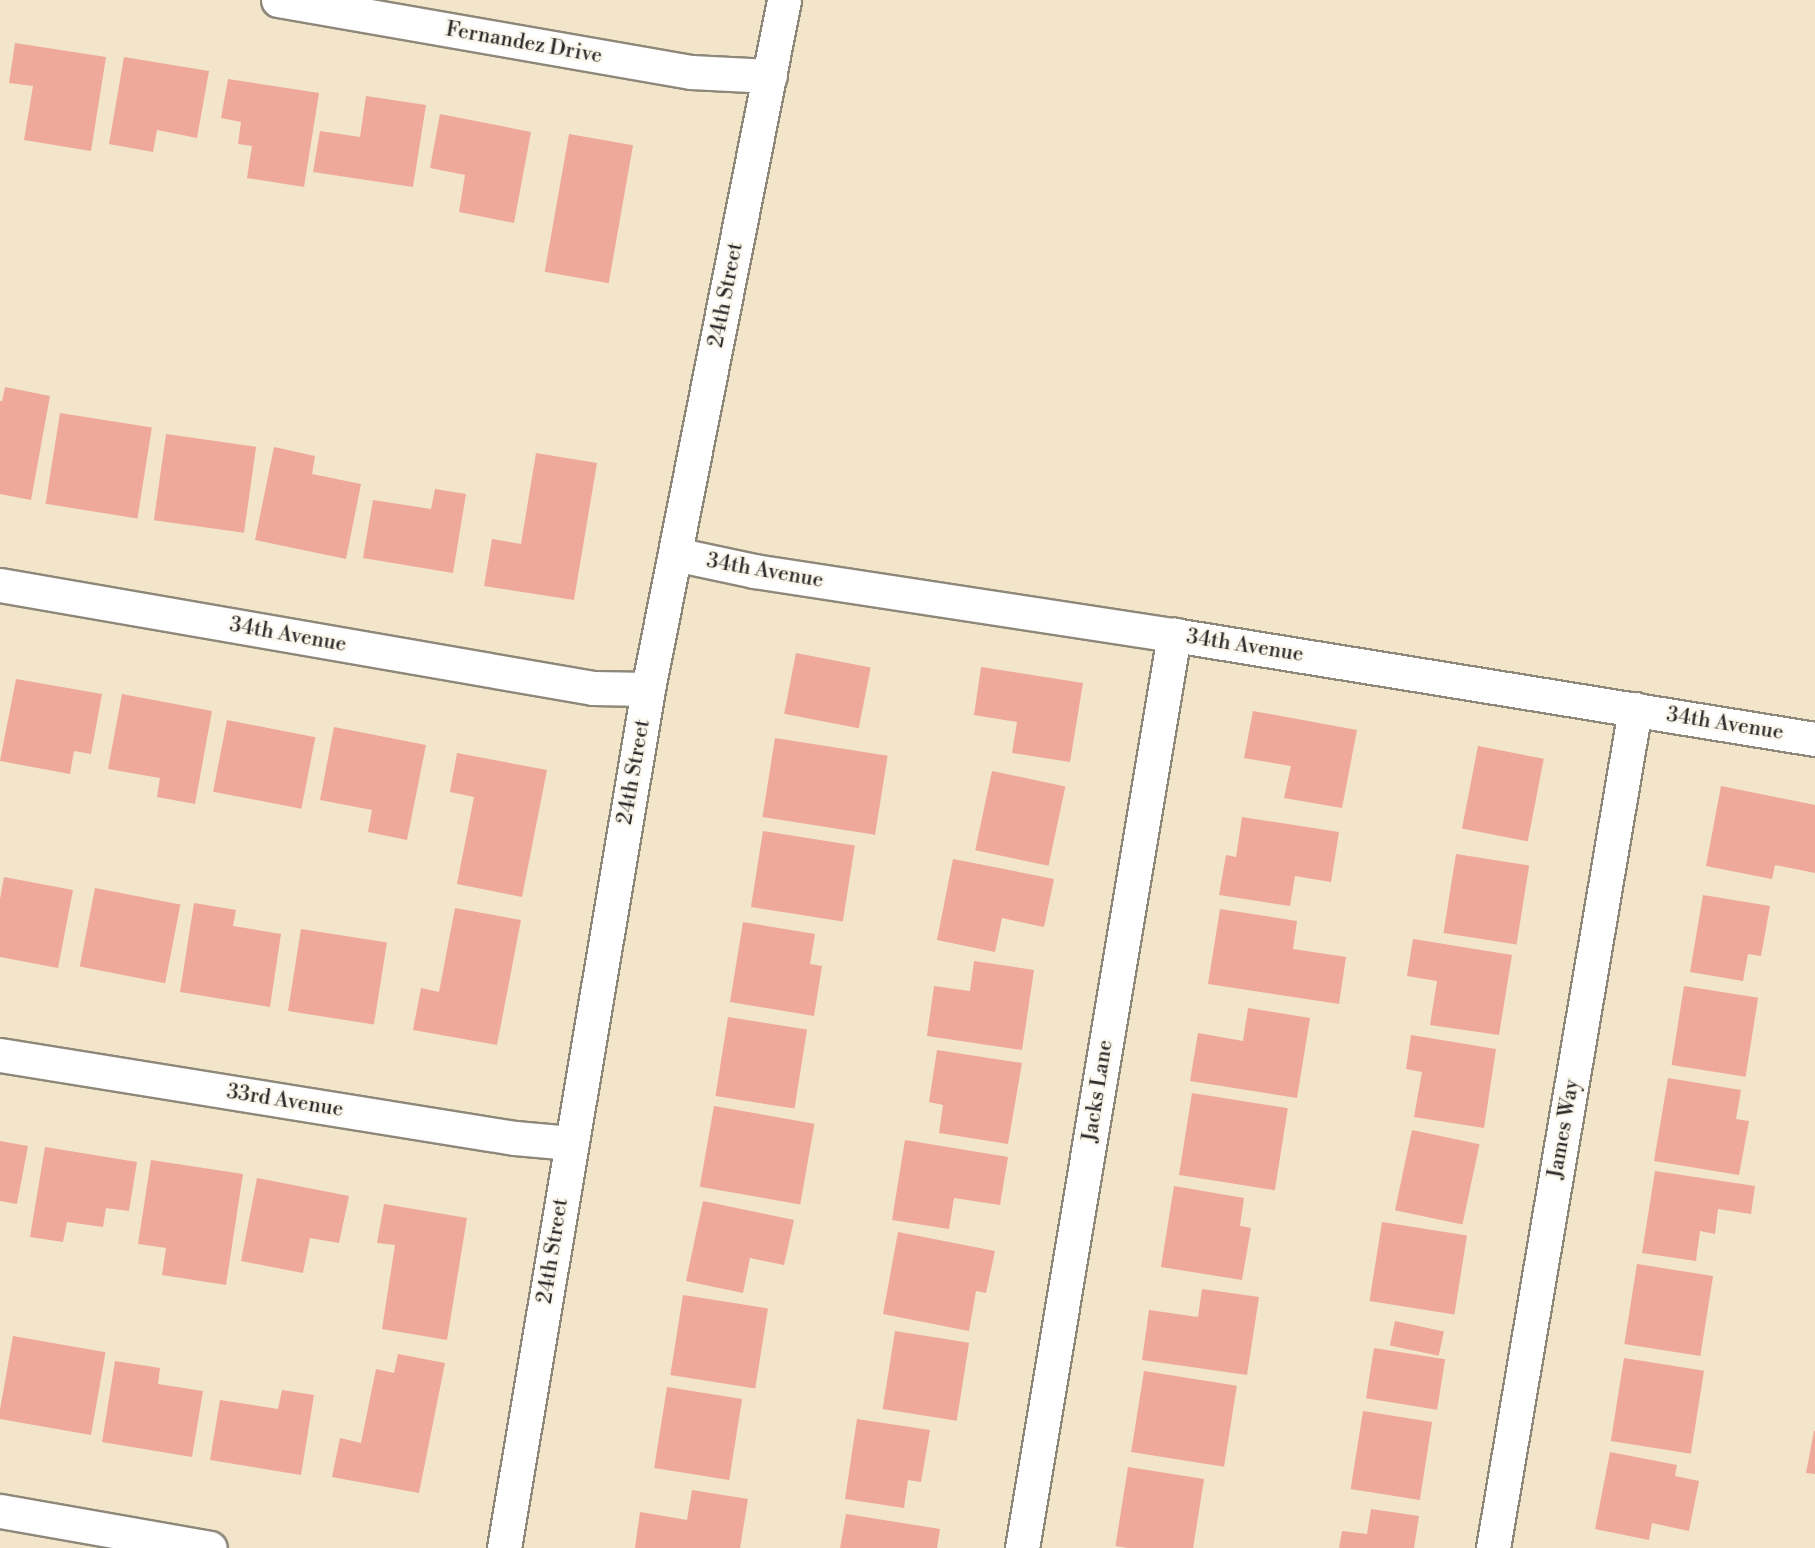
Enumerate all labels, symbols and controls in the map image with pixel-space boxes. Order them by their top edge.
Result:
street label: Fernandez Drive [444,17,604,69]
street label: 24th Street [703,240,749,350]
street label: 34th Avenue [705,548,825,594]
street label: 34th Avenue [228,612,348,658]
street label: 34th Avenue [1185,624,1305,668]
street label: 34th Avenue [1665,702,1785,746]
street label: 24th Street [612,718,656,826]
street label: Jacks Lane [1077,1038,1119,1144]
street label: James Way [1543,1077,1585,1181]
street label: 33rd Avenue [225,1079,345,1123]
street label: 24th Street [532,1197,574,1305]

